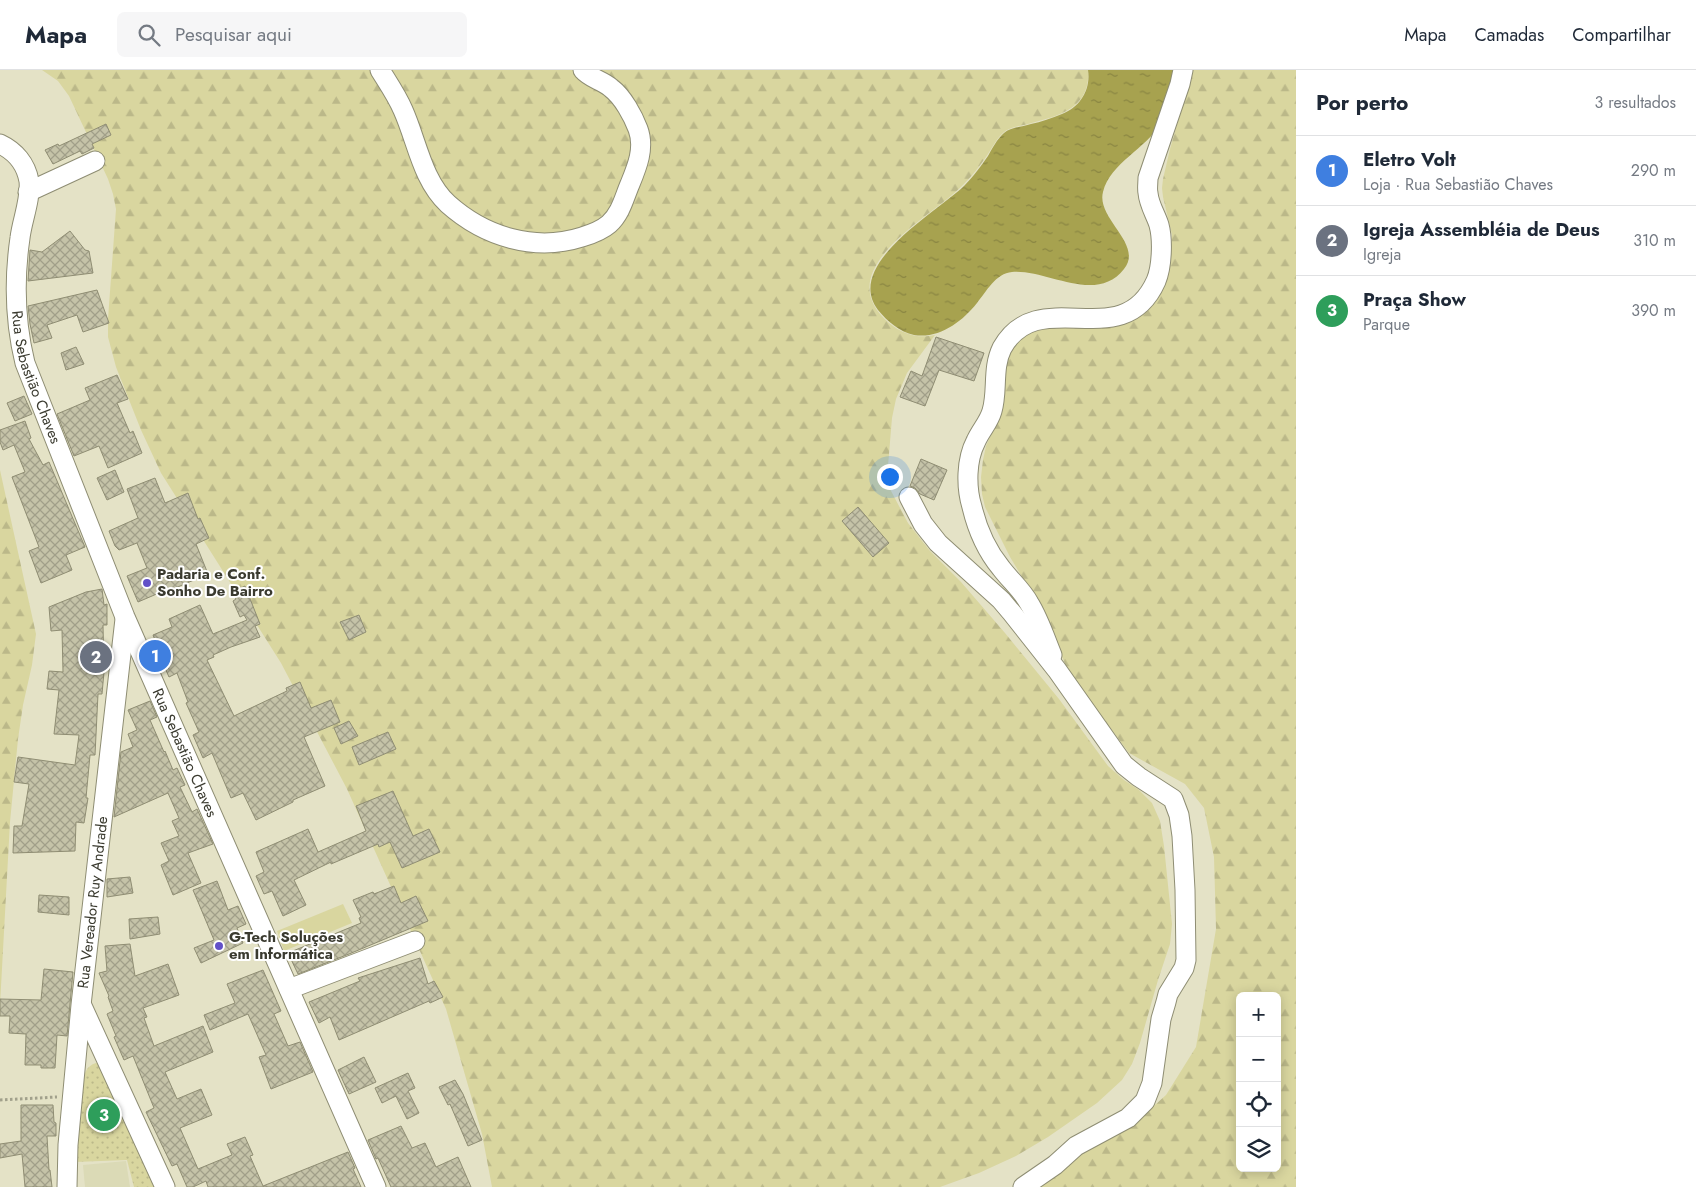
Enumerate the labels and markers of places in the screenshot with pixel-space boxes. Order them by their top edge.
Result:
place label: Padaria e Conf. Sonho De Bairro [157,563,273,602]
marker: Padaria e Conf. Sonho De Bairro [141,577,153,589]
pin: 1 [139,637,171,675]
pin: 2 [80,638,112,676]
place label: G-Tech Soluções em Informática [229,926,343,965]
marker: G-Tech Soluções em Informática [213,940,225,952]
pin: 3 [88,1096,120,1134]

